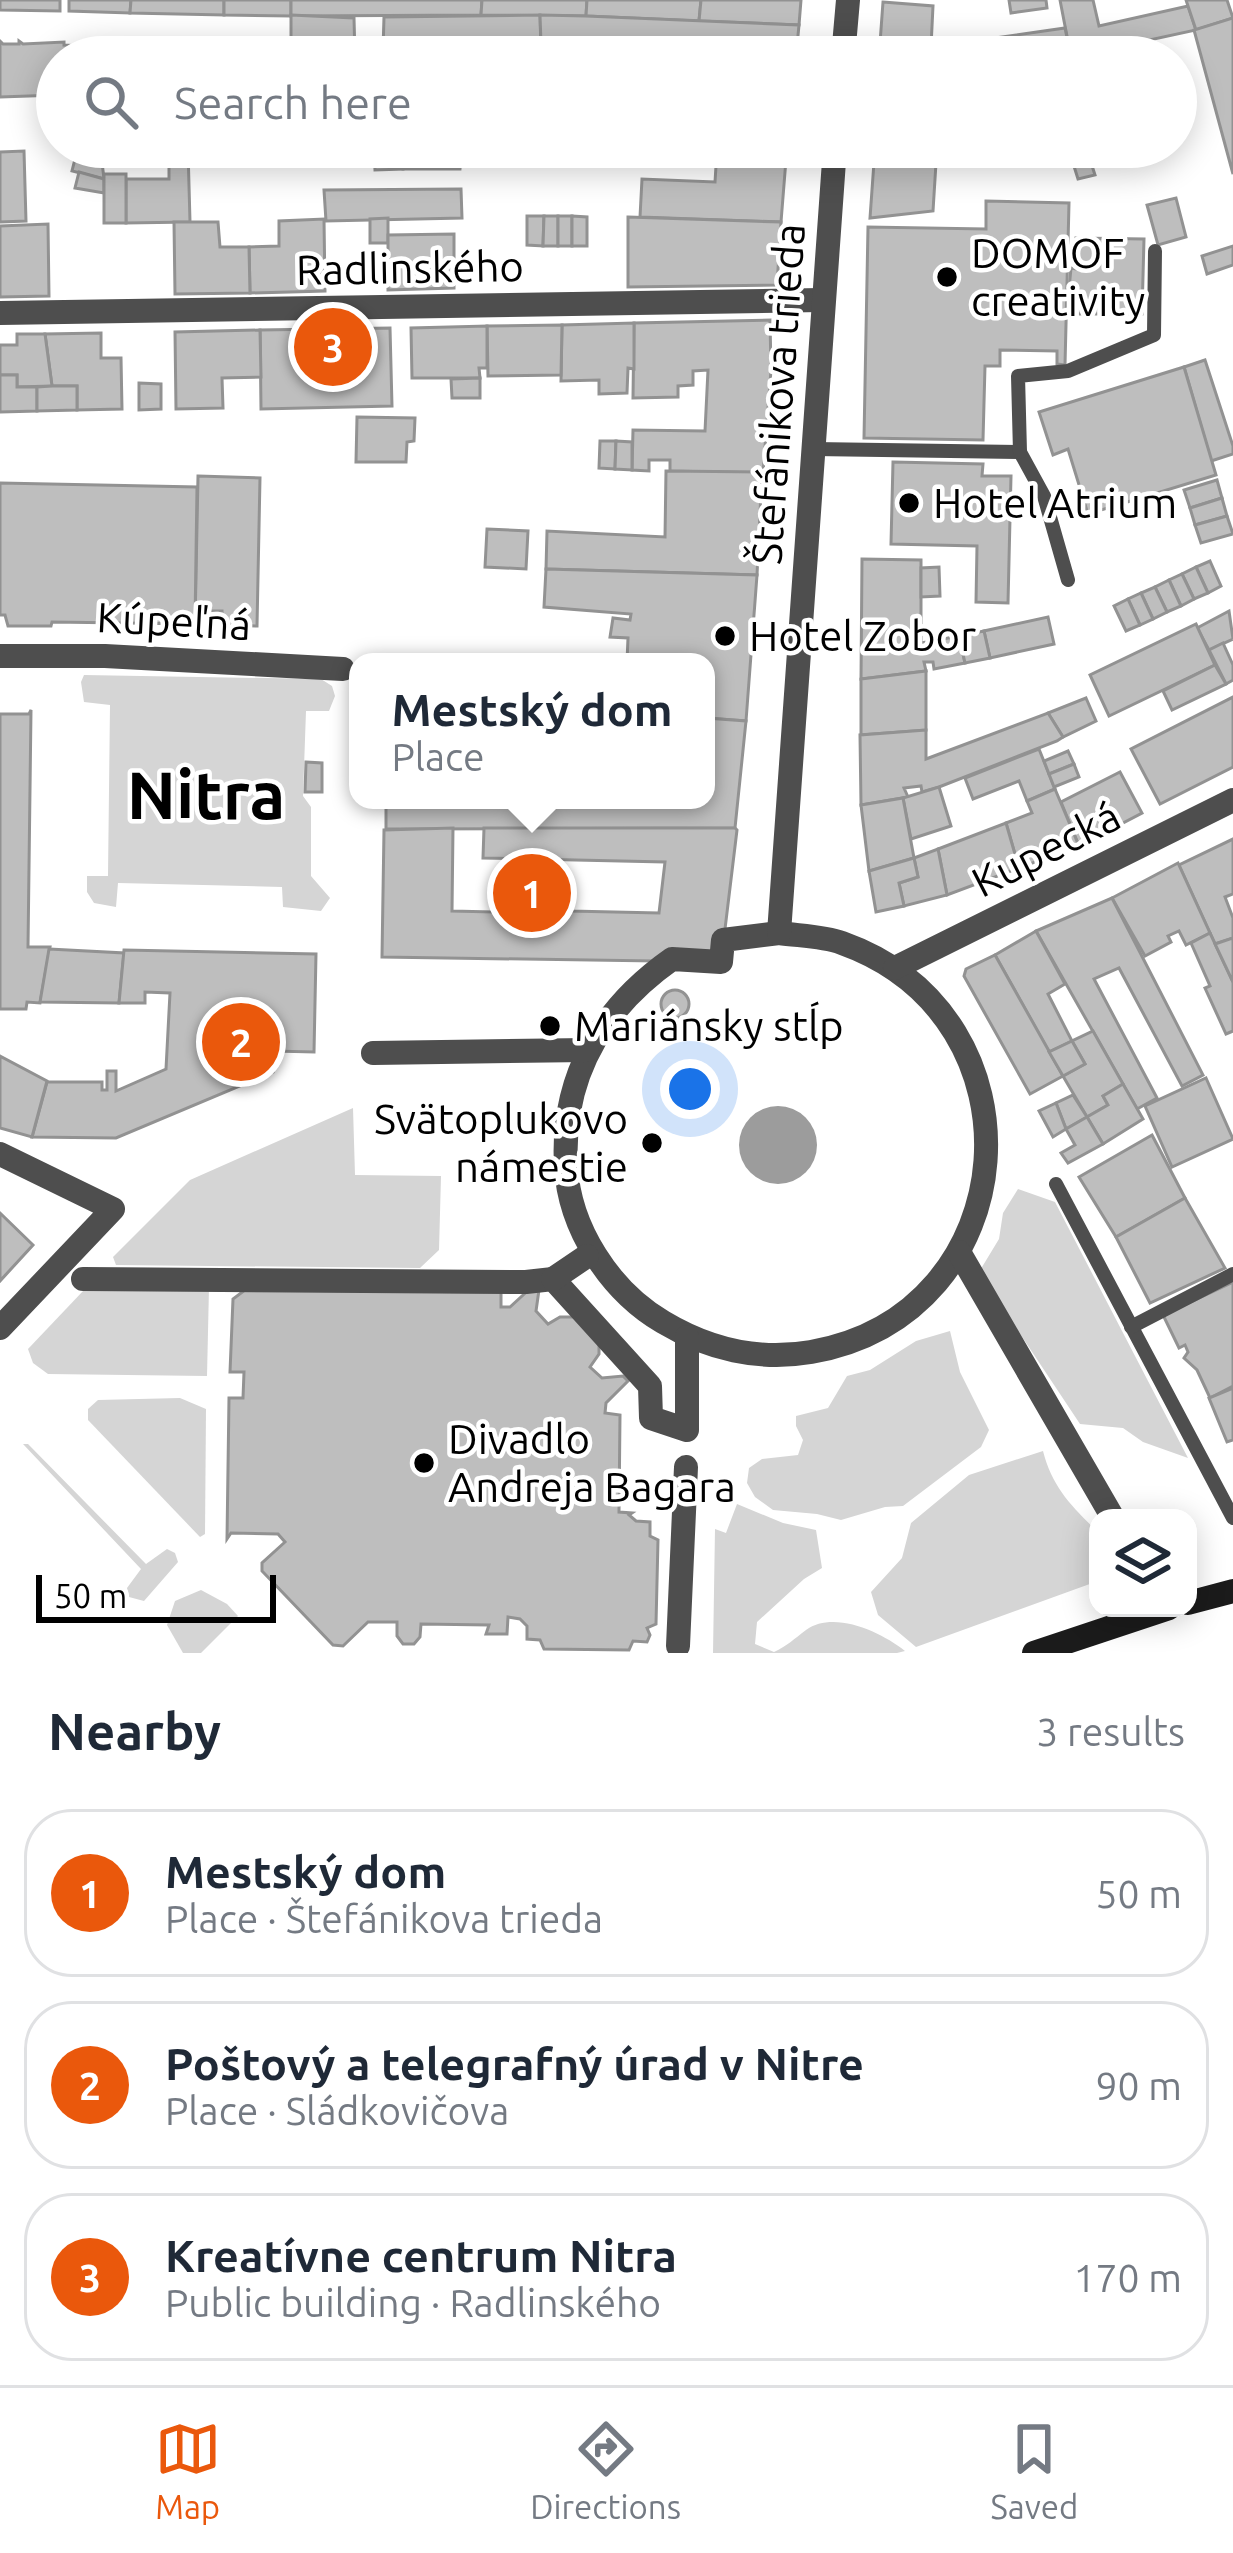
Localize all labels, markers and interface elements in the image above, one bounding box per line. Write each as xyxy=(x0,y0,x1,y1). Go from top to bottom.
search box xyxy=(36,36,1197,168)
icon: search xyxy=(78,69,144,135)
text: Search here xyxy=(174,77,412,128)
street label: Štefánikova trieda xyxy=(742,222,813,566)
place label: DOMOF creativity xyxy=(971,229,1145,324)
street label: Radlinského xyxy=(296,242,524,293)
marker: DOMOF creativity xyxy=(934,264,960,290)
pin: 3 xyxy=(294,302,372,392)
place label: Hotel Atrium xyxy=(933,479,1177,526)
marker: Hotel Atrium xyxy=(896,490,922,516)
street label: Kúpeľná xyxy=(96,593,252,648)
place label: Hotel Zobor xyxy=(749,612,976,659)
marker: Hotel Zobor xyxy=(712,623,738,649)
popup xyxy=(349,653,715,809)
text: Mestský dom xyxy=(391,684,673,735)
text: Place xyxy=(391,735,485,778)
district label: Nitra xyxy=(127,757,285,831)
street label: Kupecká xyxy=(964,791,1127,906)
pin: 1 xyxy=(493,848,571,938)
pin: 2 xyxy=(202,997,280,1087)
place label: Mariánsky stĺp xyxy=(574,1001,843,1049)
marker: Mariánsky stĺp xyxy=(537,1013,563,1039)
your location xyxy=(660,1059,720,1119)
place label: Svätoplukovo námestie xyxy=(374,1095,628,1190)
marker: Svätoplukovo námestie xyxy=(639,1130,665,1156)
place label: Divadlo Andreja Bagara xyxy=(448,1415,736,1510)
marker: Divadlo Andreja Bagara xyxy=(411,1450,437,1476)
map controls xyxy=(1089,1509,1197,1617)
button: layers xyxy=(1089,1509,1197,1617)
scale bar xyxy=(36,1569,276,1622)
text: 50 m xyxy=(54,1577,127,1614)
text: Nearby xyxy=(48,1702,221,1760)
text: 3 results xyxy=(1036,1710,1185,1753)
text: Mestský dom xyxy=(165,1846,446,1897)
text: 1 xyxy=(79,1872,101,1915)
text: 50 m xyxy=(1095,1872,1182,1915)
text: Place · Štefánikova trieda xyxy=(165,1897,603,1940)
text: Poštový a telegrafný úrad v Nitre xyxy=(165,2038,864,2089)
text: 2 xyxy=(79,2064,101,2107)
text: 90 m xyxy=(1095,2064,1182,2107)
text: Place · Sládkovičova xyxy=(165,2089,509,2132)
text: Kreatívne centrum Nitra xyxy=(165,2230,677,2281)
text: 3 xyxy=(79,2256,101,2299)
text: 170 m xyxy=(1073,2256,1182,2299)
text: Public building · Radlinského xyxy=(165,2281,661,2324)
tab: Map xyxy=(155,2416,221,2525)
tab: Directions xyxy=(530,2416,681,2525)
tab: Saved xyxy=(990,2416,1078,2525)

